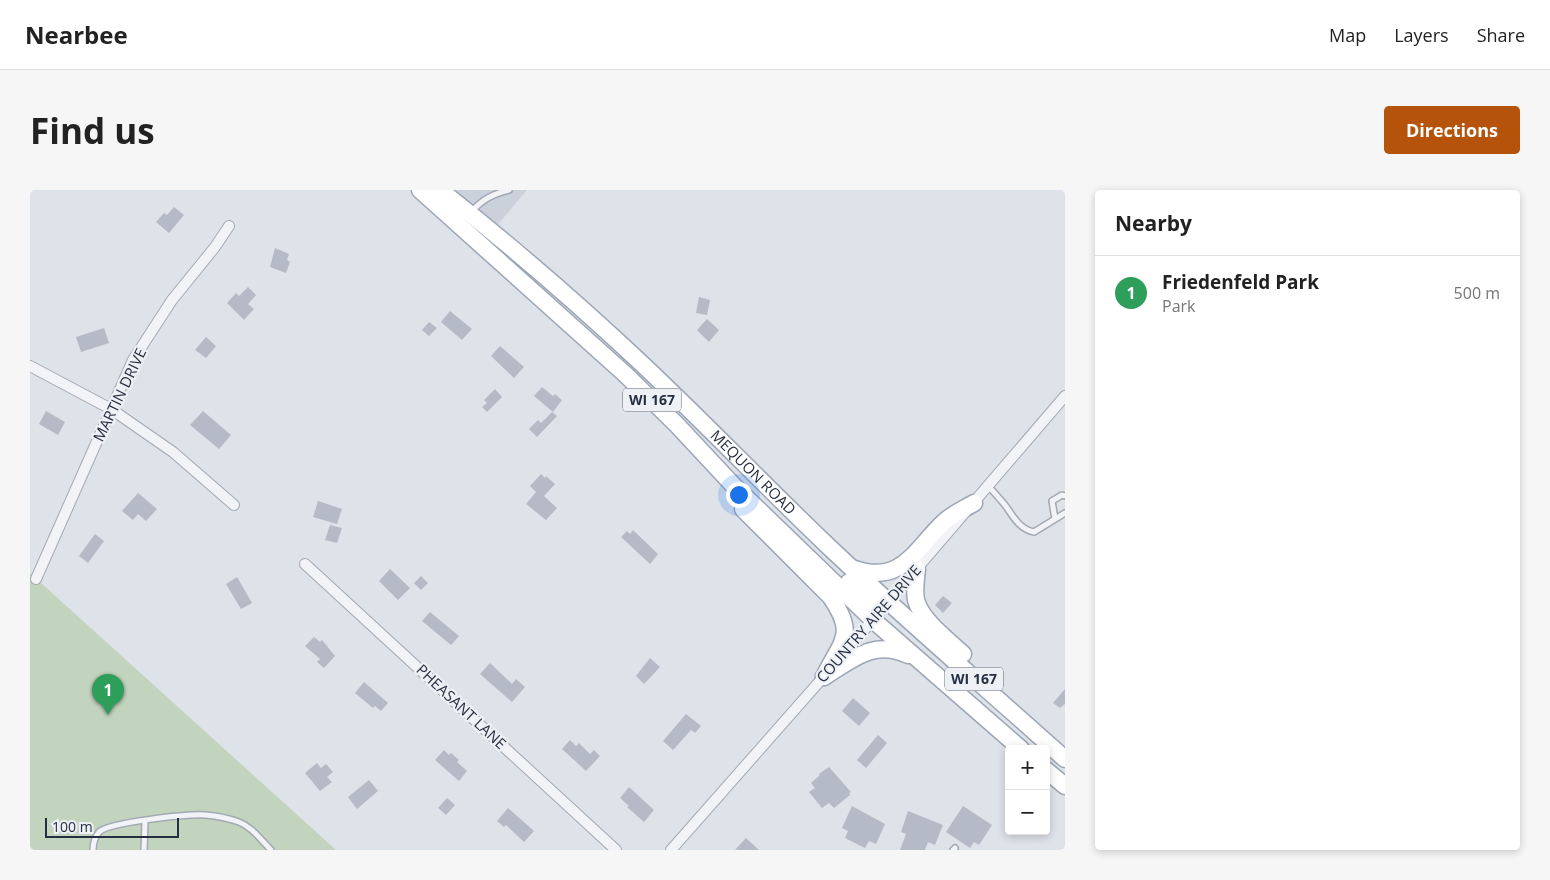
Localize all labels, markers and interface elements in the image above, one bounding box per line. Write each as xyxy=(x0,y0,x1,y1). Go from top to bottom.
text: Nearbee xyxy=(25,18,128,51)
text: Map xyxy=(1329,23,1366,47)
text: Layers xyxy=(1394,23,1449,47)
text: Share xyxy=(1477,23,1525,47)
button: Directions xyxy=(1384,106,1520,154)
text: Find us xyxy=(30,107,155,154)
text: Nearby xyxy=(1115,209,1192,237)
text: Friedenfeld Park xyxy=(1162,269,1319,295)
text: 1 xyxy=(1126,282,1136,304)
text: 500 m xyxy=(1454,282,1500,304)
text: Park xyxy=(1162,295,1195,317)
street label: MARTIN DRIVE xyxy=(88,345,150,445)
road number: WI 167 xyxy=(623,388,681,412)
street label: MEQUON ROAD xyxy=(707,425,801,519)
your location xyxy=(726,482,752,508)
street label: COUNTRY AIRE DRIVE xyxy=(812,560,925,686)
street label: PHEASANT LANE xyxy=(412,659,511,753)
road number: WI 167 xyxy=(945,668,1003,690)
pin: 1 xyxy=(92,674,124,715)
map controls xyxy=(1005,745,1050,835)
button: + xyxy=(1005,745,1050,790)
button: − xyxy=(1005,790,1050,835)
scale bar xyxy=(45,815,179,838)
text: 100 m xyxy=(52,817,93,836)

